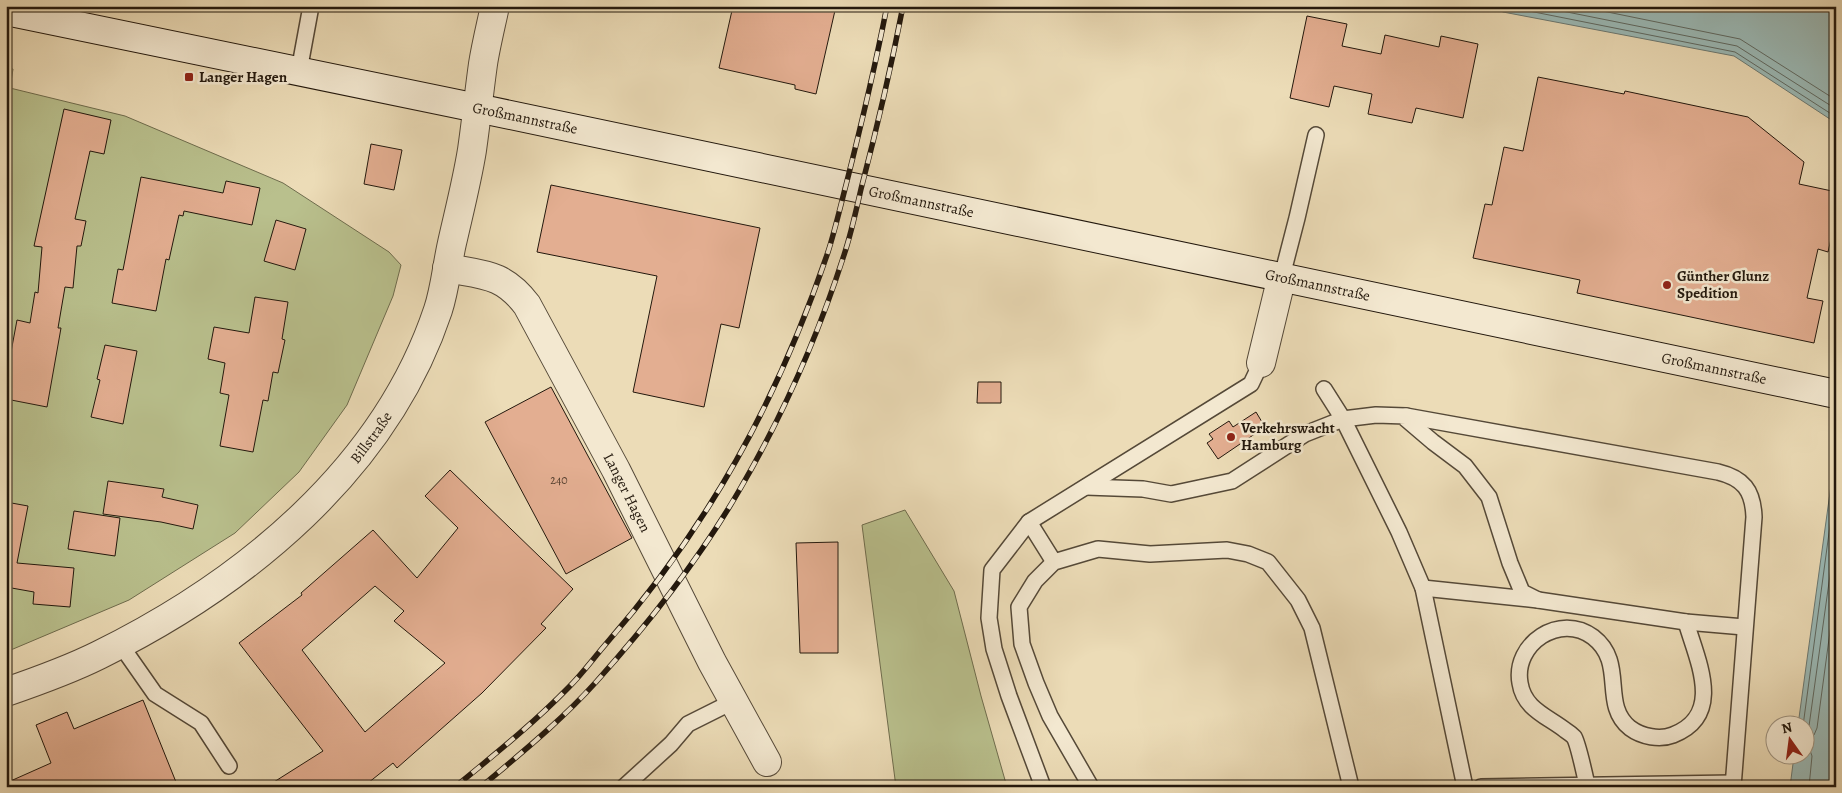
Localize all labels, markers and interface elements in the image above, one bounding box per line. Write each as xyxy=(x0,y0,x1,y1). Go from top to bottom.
place label: Langer Hagen xyxy=(199,67,288,87)
marker: Langer Hagen xyxy=(183,71,195,83)
street label: Großmannstraße xyxy=(471,97,580,139)
street label: Großmannstraße xyxy=(867,181,976,222)
street label: Großmannstraße xyxy=(1263,264,1372,306)
place label: Günther Glunz Spedition xyxy=(1677,266,1769,303)
marker: Günther Glunz Spedition xyxy=(1661,279,1673,291)
street label: Großmannstraße xyxy=(1660,348,1769,389)
street label: Billstraße xyxy=(345,407,397,468)
place label: Verkehrswacht Hamburg xyxy=(1240,418,1335,455)
marker: Verkehrswacht Hamburg xyxy=(1225,431,1237,443)
street label: Langer Hagen xyxy=(599,449,656,536)
house number: 240 xyxy=(550,472,568,488)
north arrow xyxy=(1764,716,1814,766)
text: N xyxy=(1780,717,1794,738)

